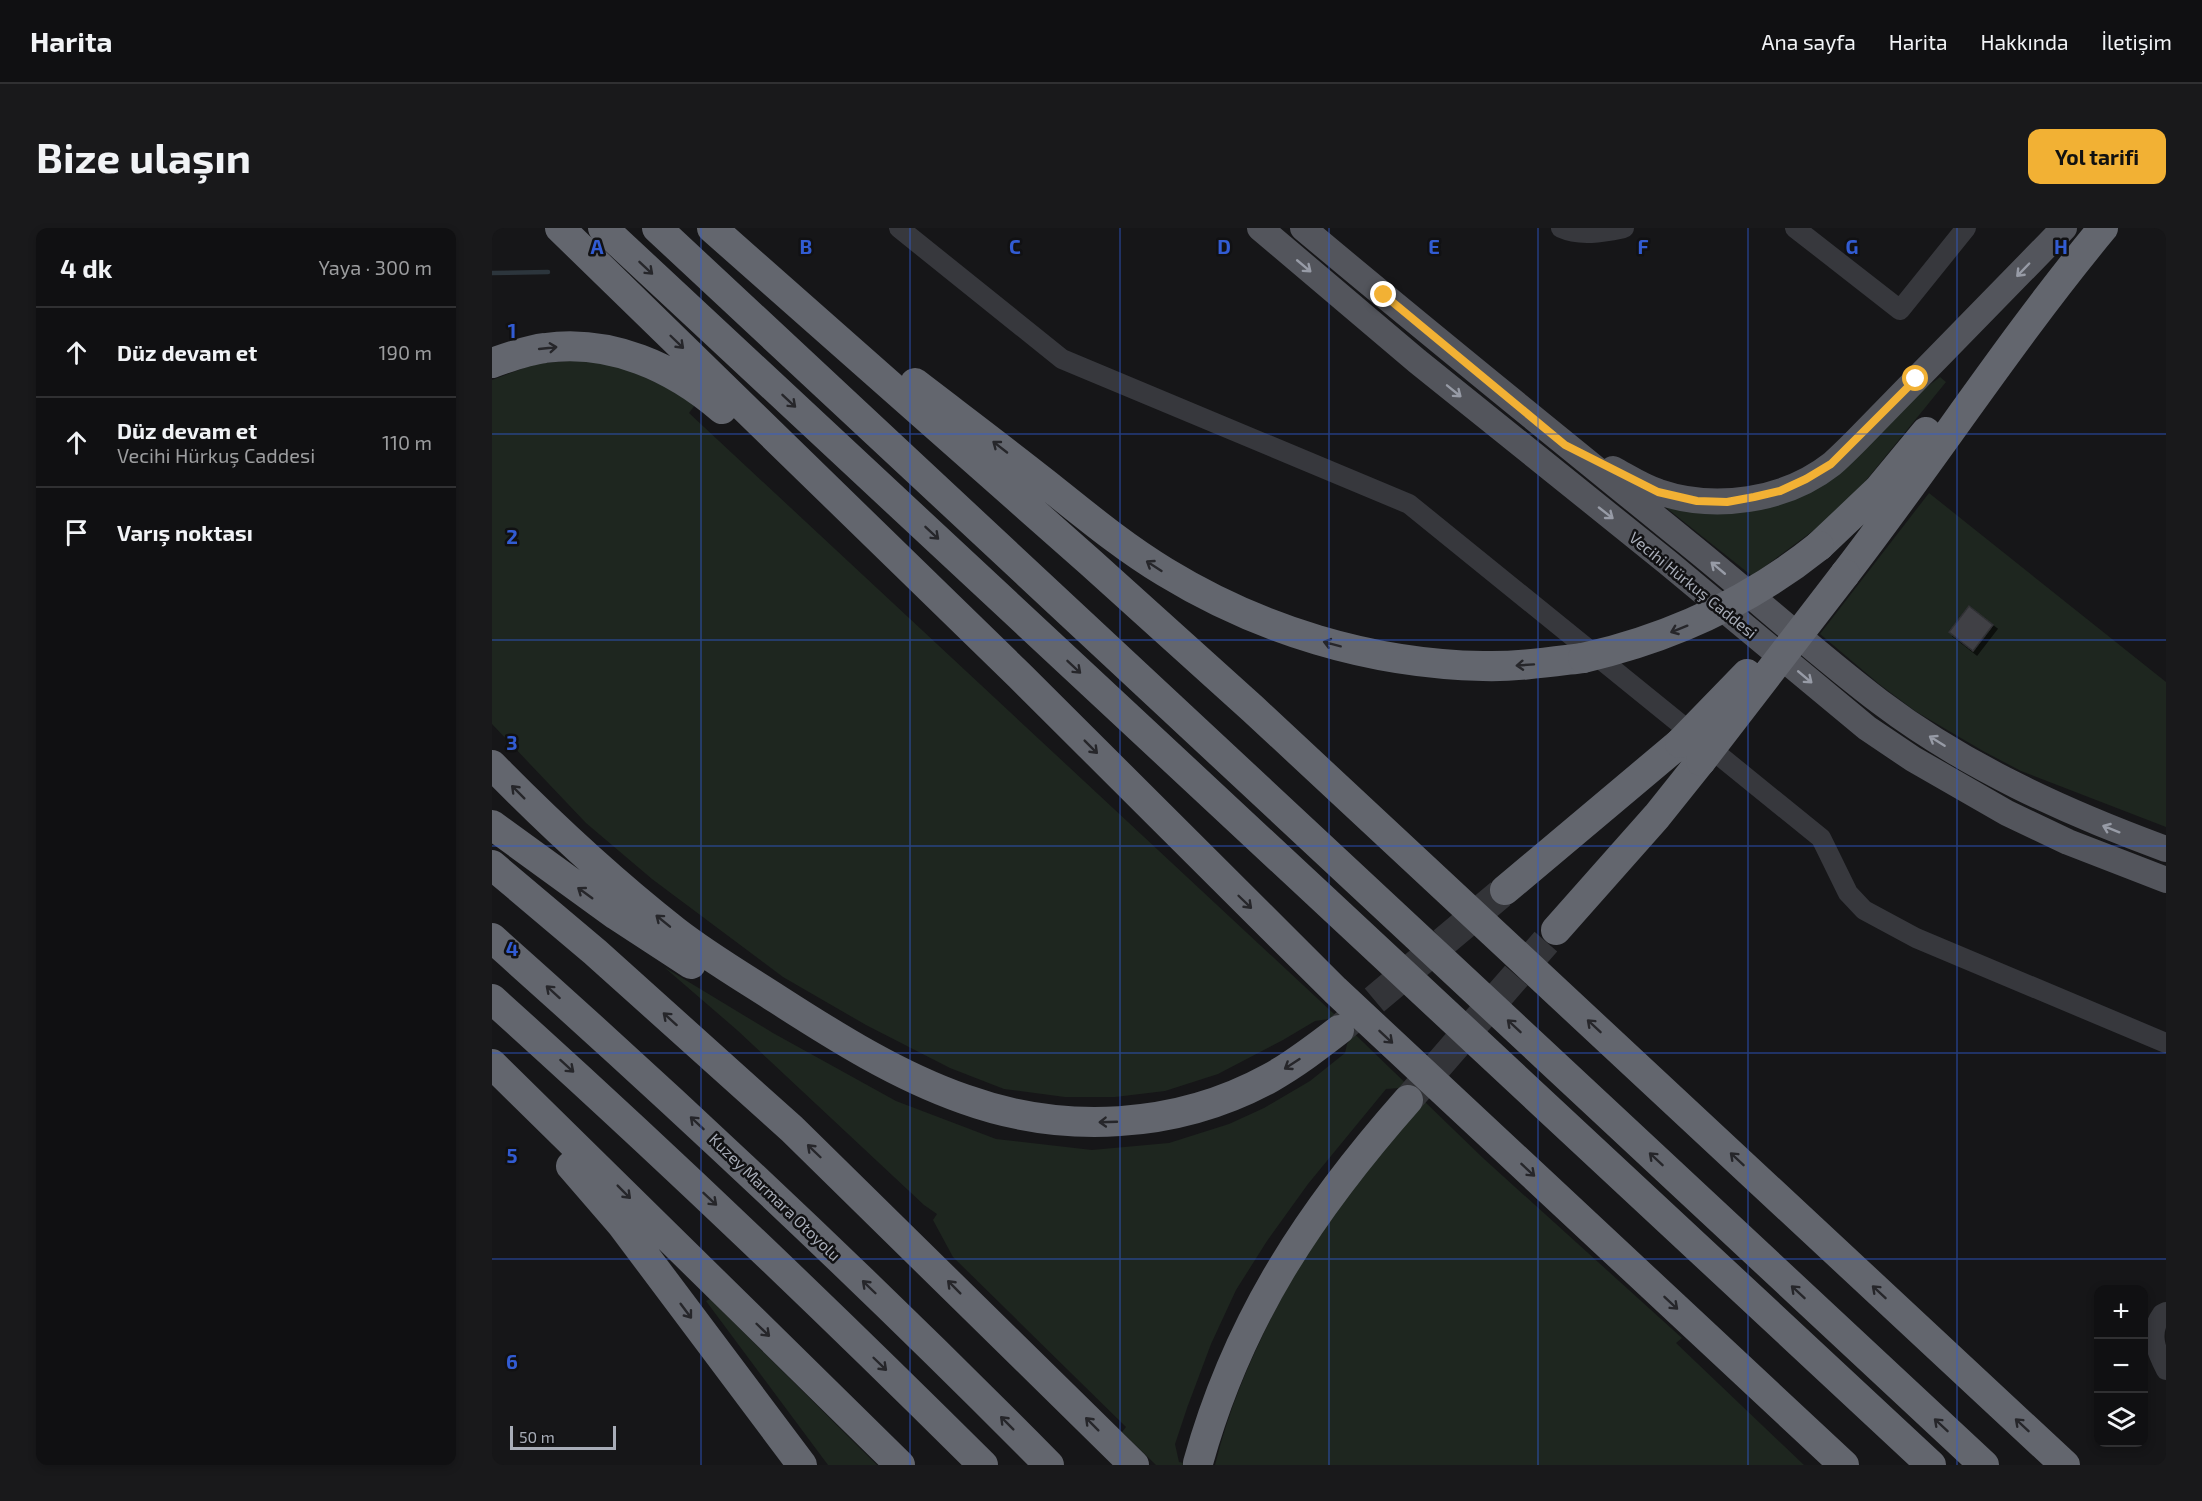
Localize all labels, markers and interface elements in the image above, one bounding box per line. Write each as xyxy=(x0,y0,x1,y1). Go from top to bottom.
text: Harita xyxy=(30,24,112,58)
text: Ana sayfa xyxy=(1761,29,1856,54)
text: Harita xyxy=(1889,29,1948,54)
text: Hakkında xyxy=(1981,29,2068,54)
text: İletişim xyxy=(2101,29,2172,54)
button: Yol tarifi xyxy=(2028,129,2166,184)
text: Bize ulaşın xyxy=(36,131,251,181)
text: A xyxy=(590,234,604,258)
text: B xyxy=(800,234,812,258)
text: C xyxy=(1009,234,1021,258)
text: D xyxy=(1217,234,1231,258)
text: E xyxy=(1428,234,1440,258)
text: F xyxy=(1637,234,1649,258)
text: G xyxy=(1846,234,1858,258)
text: H xyxy=(2054,234,2068,258)
text: 4 dk xyxy=(60,252,112,283)
text: Yaya · 300 m xyxy=(318,255,432,279)
one-way arrow xyxy=(1296,259,1312,272)
one-way arrow xyxy=(638,261,653,275)
one-way arrow xyxy=(2016,262,2030,277)
route end xyxy=(1370,281,1396,307)
text: 1 xyxy=(508,318,516,342)
one-way arrow xyxy=(669,335,684,350)
icon: ahead xyxy=(60,336,93,369)
text: Düz devam et xyxy=(117,339,257,365)
text: 190 m xyxy=(379,340,432,364)
one-way arrow xyxy=(538,342,558,353)
route start xyxy=(1902,365,1928,391)
one-way arrow xyxy=(1446,384,1462,397)
one-way arrow xyxy=(781,393,796,408)
text: Düz devam et xyxy=(117,417,257,443)
icon: ahead xyxy=(60,426,93,459)
text: 110 m xyxy=(382,430,432,454)
one-way arrow xyxy=(992,441,1008,454)
text: Vecihi Hürkuş Caddesi xyxy=(117,443,315,467)
one-way arrow xyxy=(1597,507,1613,520)
icon: arrive xyxy=(60,516,93,549)
text: Varış noktası xyxy=(117,519,253,545)
text: 2 xyxy=(506,524,518,548)
one-way arrow xyxy=(924,526,939,541)
street label: Vecihi Hürkuş Caddesi xyxy=(1625,527,1761,643)
one-way arrow xyxy=(1146,559,1163,572)
one-way arrow xyxy=(1710,562,1726,575)
one-way arrow xyxy=(1670,624,1689,635)
one-way arrow xyxy=(1323,638,1342,649)
one-way arrow xyxy=(1066,659,1081,673)
one-way arrow xyxy=(1515,659,1535,670)
one-way arrow xyxy=(1797,670,1812,684)
text: 3 xyxy=(506,730,518,754)
one-way arrow xyxy=(1929,734,1946,746)
one-way arrow xyxy=(1083,740,1098,755)
one-way arrow xyxy=(511,784,526,799)
one-way arrow xyxy=(2102,822,2121,833)
one-way arrow xyxy=(578,886,594,899)
one-way arrow xyxy=(1237,895,1252,909)
one-way arrow xyxy=(656,915,672,928)
text: 4 xyxy=(506,936,519,960)
one-way arrow xyxy=(545,985,560,999)
one-way arrow xyxy=(663,1012,678,1026)
one-way arrow xyxy=(1506,1018,1521,1033)
one-way arrow xyxy=(1587,1020,1602,1034)
one-way arrow xyxy=(1378,1030,1393,1044)
one-way arrow xyxy=(1284,1058,1301,1070)
one-way arrow xyxy=(559,1059,574,1073)
one-way arrow xyxy=(689,1116,704,1131)
one-way arrow xyxy=(1099,1116,1119,1128)
street label: Kuzey Marmara Otoyolu xyxy=(706,1129,845,1264)
text: 5 xyxy=(506,1143,518,1167)
one-way arrow xyxy=(806,1143,821,1158)
one-way arrow xyxy=(1649,1152,1664,1166)
one-way arrow xyxy=(1729,1152,1744,1167)
one-way arrow xyxy=(1521,1163,1536,1177)
one-way arrow xyxy=(617,1185,632,1200)
one-way arrow xyxy=(702,1192,717,1206)
one-way arrow xyxy=(861,1279,876,1294)
one-way arrow xyxy=(946,1279,961,1294)
one-way arrow xyxy=(1791,1285,1806,1299)
one-way arrow xyxy=(1872,1285,1887,1299)
map controls xyxy=(2094,1285,2148,1447)
button: + xyxy=(2094,1285,2148,1339)
one-way arrow xyxy=(1663,1296,1678,1310)
one-way arrow xyxy=(680,1303,693,1319)
one-way arrow xyxy=(755,1322,770,1337)
button: − xyxy=(2094,1339,2148,1393)
text: 6 xyxy=(506,1349,518,1373)
one-way arrow xyxy=(873,1356,888,1371)
button: layers xyxy=(2094,1393,2148,1447)
one-way arrow xyxy=(1000,1416,1015,1431)
one-way arrow xyxy=(1085,1416,1100,1431)
one-way arrow xyxy=(1934,1418,1949,1432)
one-way arrow xyxy=(2015,1418,2030,1432)
scale bar xyxy=(510,1423,616,1450)
text: 50 m xyxy=(519,1427,555,1446)

